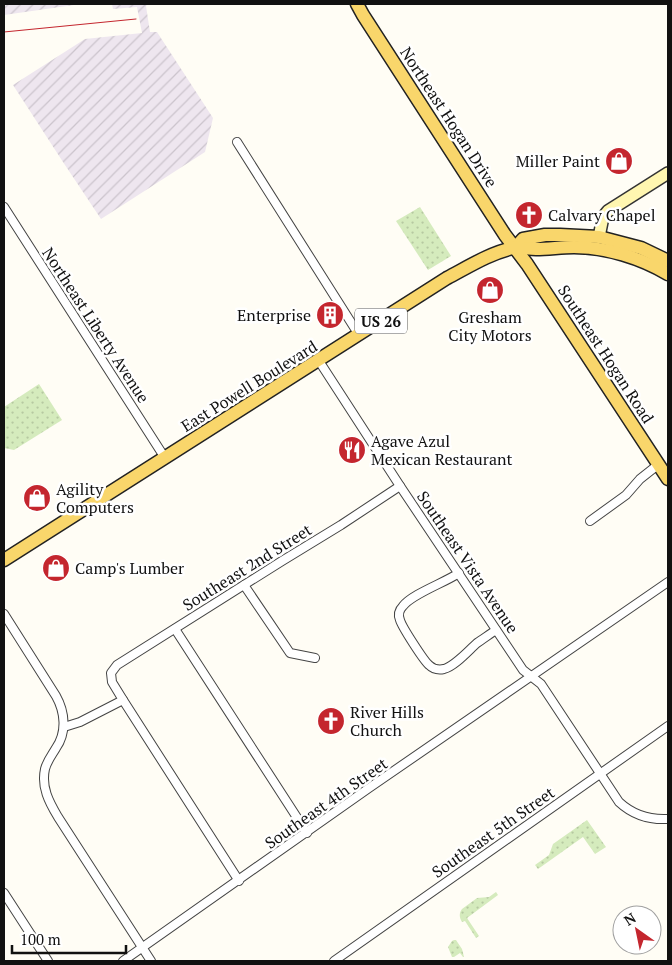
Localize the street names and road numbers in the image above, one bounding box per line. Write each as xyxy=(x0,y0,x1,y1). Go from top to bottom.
street label: Northeast Hogan Drive xyxy=(395,42,503,192)
street label: Northeast Liberty Avenue xyxy=(37,243,155,407)
street label: Southeast Hogan Road xyxy=(553,281,659,428)
road number: US 26 xyxy=(355,308,407,334)
street label: East Powell Boulevard xyxy=(177,335,321,437)
street label: Southeast Vista Avenue xyxy=(412,487,524,637)
street label: Southeast 2nd Street xyxy=(178,518,316,616)
street label: Southeast 4th Street xyxy=(260,752,392,854)
street label: Southeast 5th Street xyxy=(427,781,559,883)

